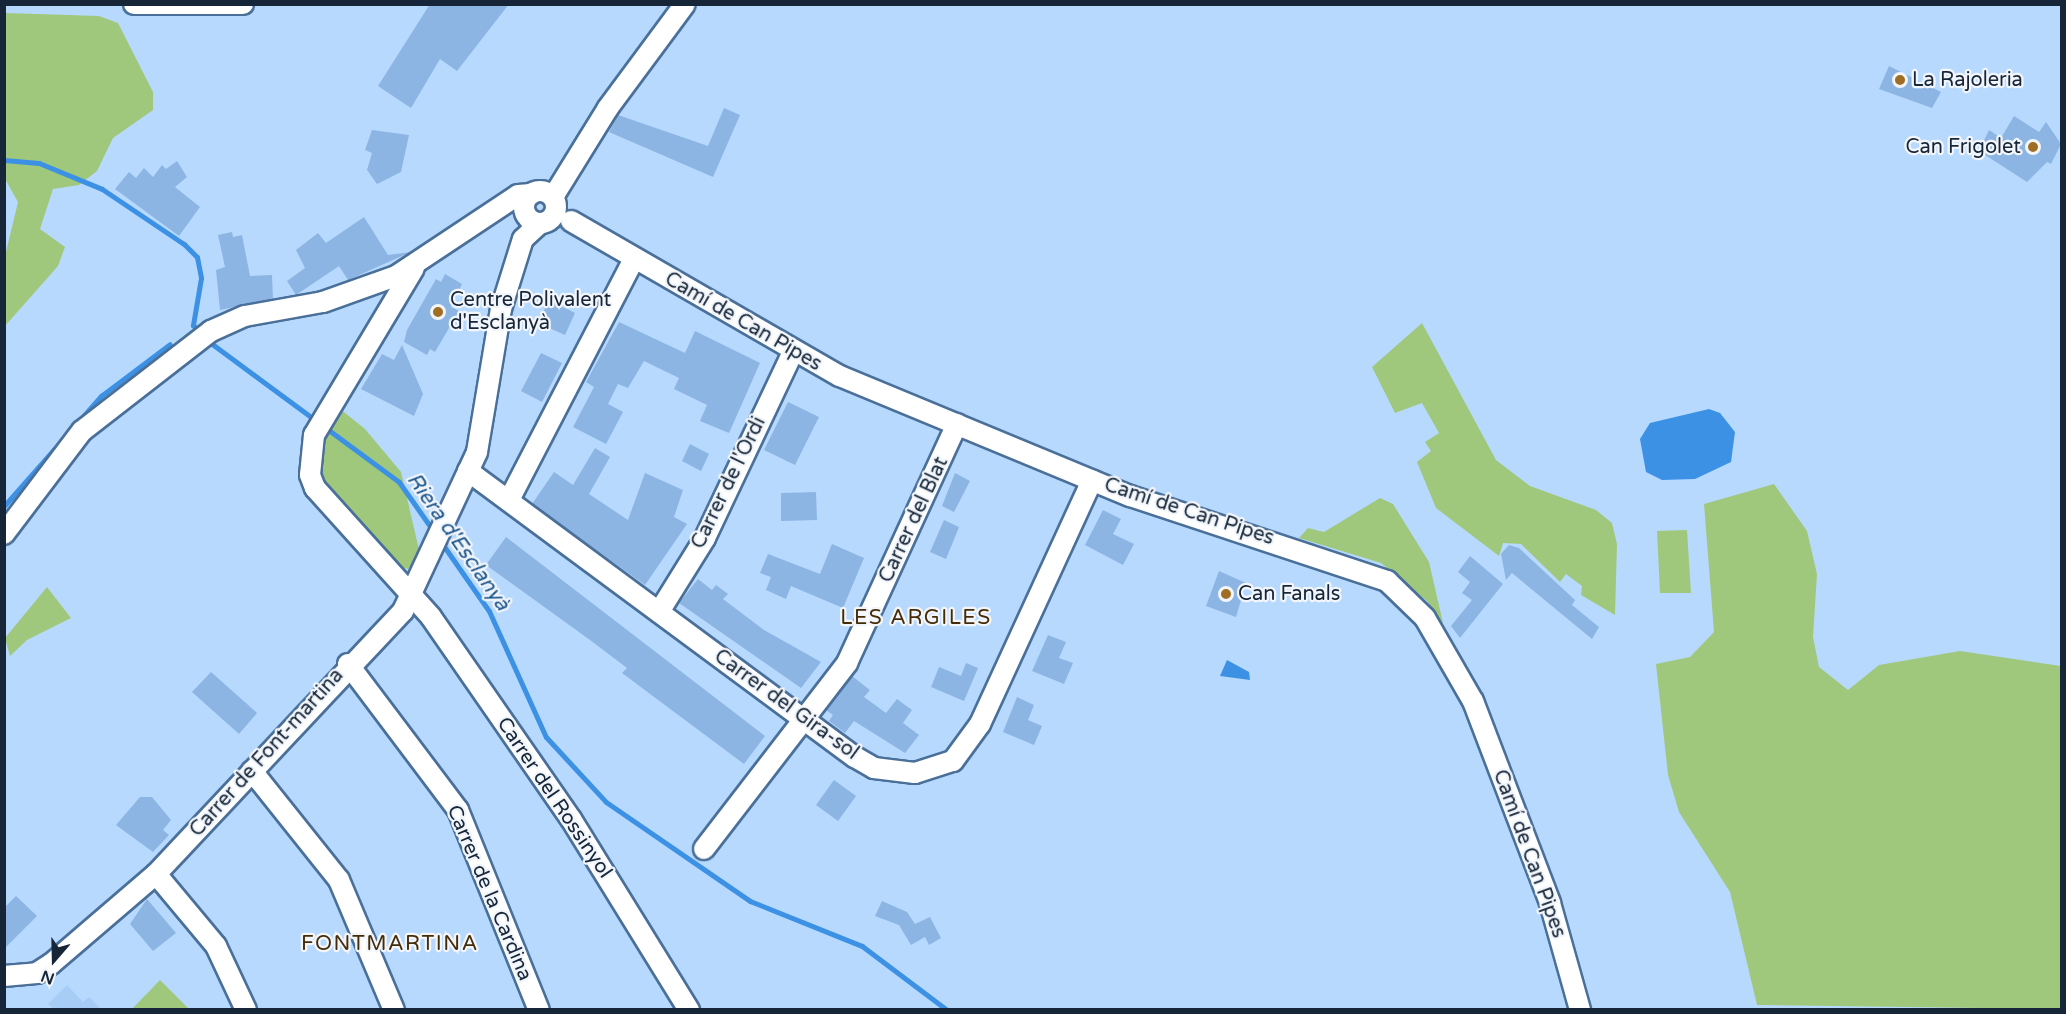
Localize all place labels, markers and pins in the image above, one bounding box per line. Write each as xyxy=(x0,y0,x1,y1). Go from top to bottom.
place label: La Rajoleria xyxy=(1912,68,2023,92)
marker: La Rajoleria xyxy=(1893,73,1907,87)
place label: Can Frigolet xyxy=(1906,135,2021,159)
marker: Can Frigolet xyxy=(2026,140,2040,154)
place label: Centre Polivalent d'Esclanyà xyxy=(450,288,611,335)
marker: Centre Polivalent d'Esclanyà xyxy=(431,305,445,319)
place label: Can Fanals xyxy=(1238,582,1340,606)
marker: Can Fanals xyxy=(1219,587,1233,601)

